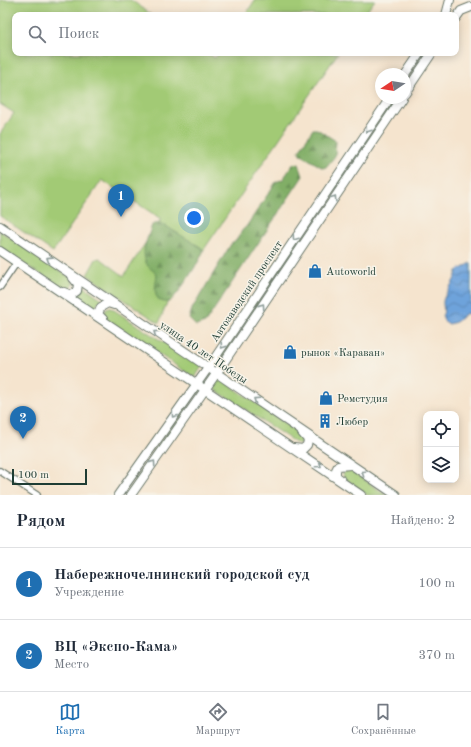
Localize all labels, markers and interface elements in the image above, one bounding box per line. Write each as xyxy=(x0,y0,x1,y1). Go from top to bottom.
search box xyxy=(12,12,459,56)
icon: search xyxy=(26,23,48,45)
text: Поиск xyxy=(58,27,99,42)
north arrow xyxy=(375,68,411,104)
one-way arrow xyxy=(366,126,373,133)
pin: 1 xyxy=(108,184,134,217)
one-way arrow xyxy=(329,195,337,202)
your location xyxy=(184,208,204,228)
one-way arrow xyxy=(292,234,300,241)
street label: Автозаводский проспект xyxy=(209,239,285,344)
one-way arrow xyxy=(46,257,53,264)
shop icon: Autoworld xyxy=(307,263,323,279)
place label: Autoworld xyxy=(326,267,376,278)
one-way arrow xyxy=(257,304,264,311)
street label: улица 40 лет Победы xyxy=(157,320,249,387)
one-way arrow xyxy=(154,331,161,338)
one-way arrow xyxy=(220,342,228,349)
shop icon: рынок «Караван» xyxy=(282,344,298,360)
place label: рынок «Караван» xyxy=(301,348,385,359)
shop icon: Ремстудия xyxy=(318,390,334,406)
place label: Ремстудия xyxy=(337,394,388,405)
one-way arrow xyxy=(253,397,260,405)
pin: 2 xyxy=(10,406,36,439)
one-way arrow xyxy=(171,410,178,417)
map controls xyxy=(423,411,459,483)
button: locate xyxy=(423,411,459,447)
building icon: Любер xyxy=(317,413,333,429)
place label: Любер xyxy=(336,417,368,428)
button: layers xyxy=(423,447,459,483)
one-way arrow xyxy=(148,460,156,467)
one-way arrow xyxy=(314,460,321,467)
scale bar xyxy=(12,467,87,486)
text: 100 m xyxy=(18,470,49,481)
one-way arrow xyxy=(361,471,368,478)
text: Рядом xyxy=(16,513,65,530)
text: Найдено: 2 xyxy=(391,514,455,527)
text: Набережночелнинский городской суд xyxy=(54,568,309,583)
text: 1 xyxy=(25,577,33,590)
text: 100 m xyxy=(418,577,455,590)
text: Учреждение xyxy=(54,586,124,599)
text: ВЦ «Экспо-Кама» xyxy=(54,640,178,655)
text: 2 xyxy=(25,649,33,662)
text: 370 m xyxy=(418,649,455,662)
text: Место xyxy=(54,658,89,671)
tab: Карта xyxy=(55,701,85,739)
tab: Маршрут xyxy=(195,701,241,739)
tab: Сохранённые xyxy=(351,701,416,739)

